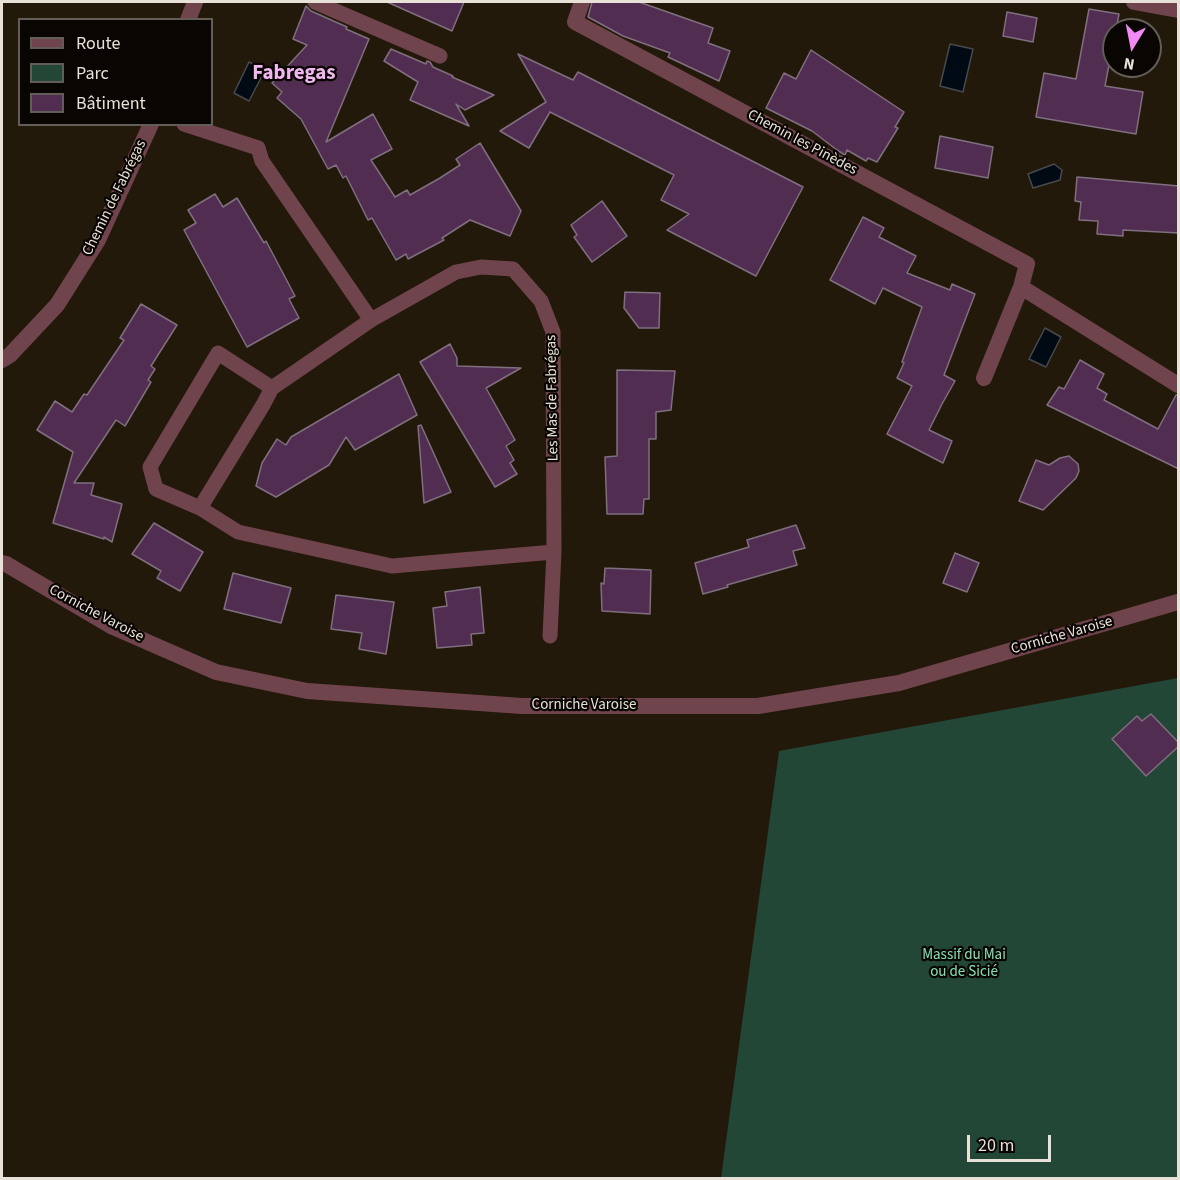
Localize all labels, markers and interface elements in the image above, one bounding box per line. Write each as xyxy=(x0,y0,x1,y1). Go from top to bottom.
legend xyxy=(18,18,213,126)
north arrow xyxy=(1102,18,1162,78)
text: Route xyxy=(76,31,120,56)
text: N xyxy=(1122,52,1136,76)
text: Parc xyxy=(76,61,109,86)
district label: Fabregas xyxy=(252,61,336,87)
text: Bâtiment xyxy=(76,91,146,116)
street label: Chemin les Pinèdes xyxy=(744,106,860,180)
street label: Chemin de Fabrégas xyxy=(79,137,151,259)
street label: Les Mas de Fabrégas xyxy=(543,335,563,461)
street label: Corniche Varoise xyxy=(46,581,146,647)
street label: Corniche Varoise xyxy=(1009,613,1115,659)
street label: Corniche Varoise xyxy=(532,697,636,715)
park label: Massif du Mai ou de Sicié xyxy=(922,947,1006,982)
scale bar xyxy=(970,1123,1054,1161)
text: 20 m xyxy=(978,1133,1014,1158)

